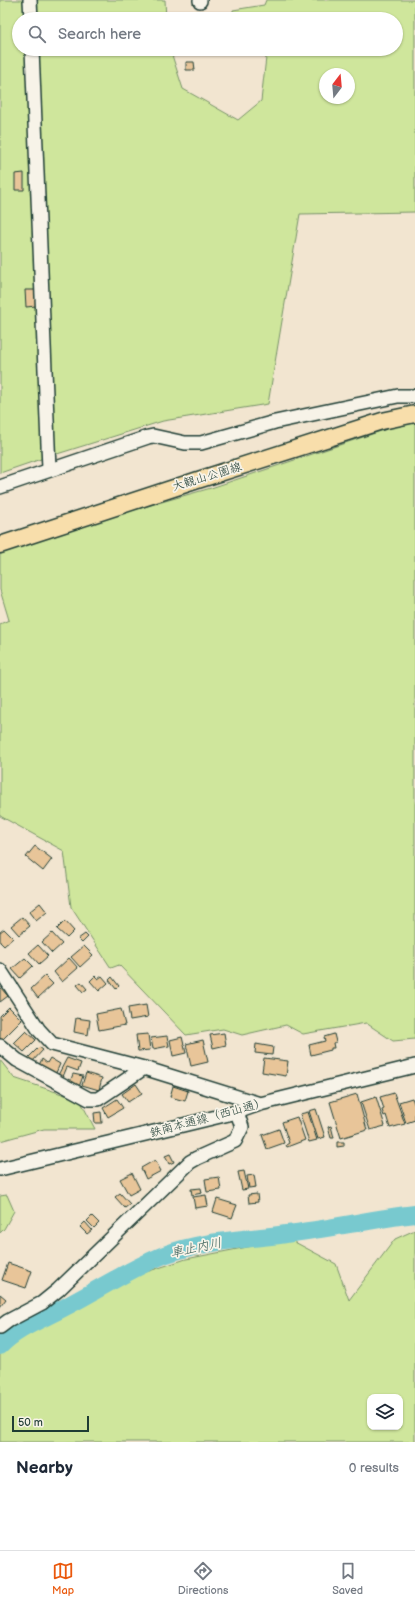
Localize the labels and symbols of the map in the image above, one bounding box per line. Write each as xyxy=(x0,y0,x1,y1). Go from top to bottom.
north arrow xyxy=(319,68,355,104)
street label: 大観山公園線 xyxy=(170,459,244,495)
street label: 鉄南本通線（西山通） xyxy=(148,1095,268,1141)
water label: 車止内川 xyxy=(169,1235,223,1261)
scale bar xyxy=(12,1414,89,1433)

